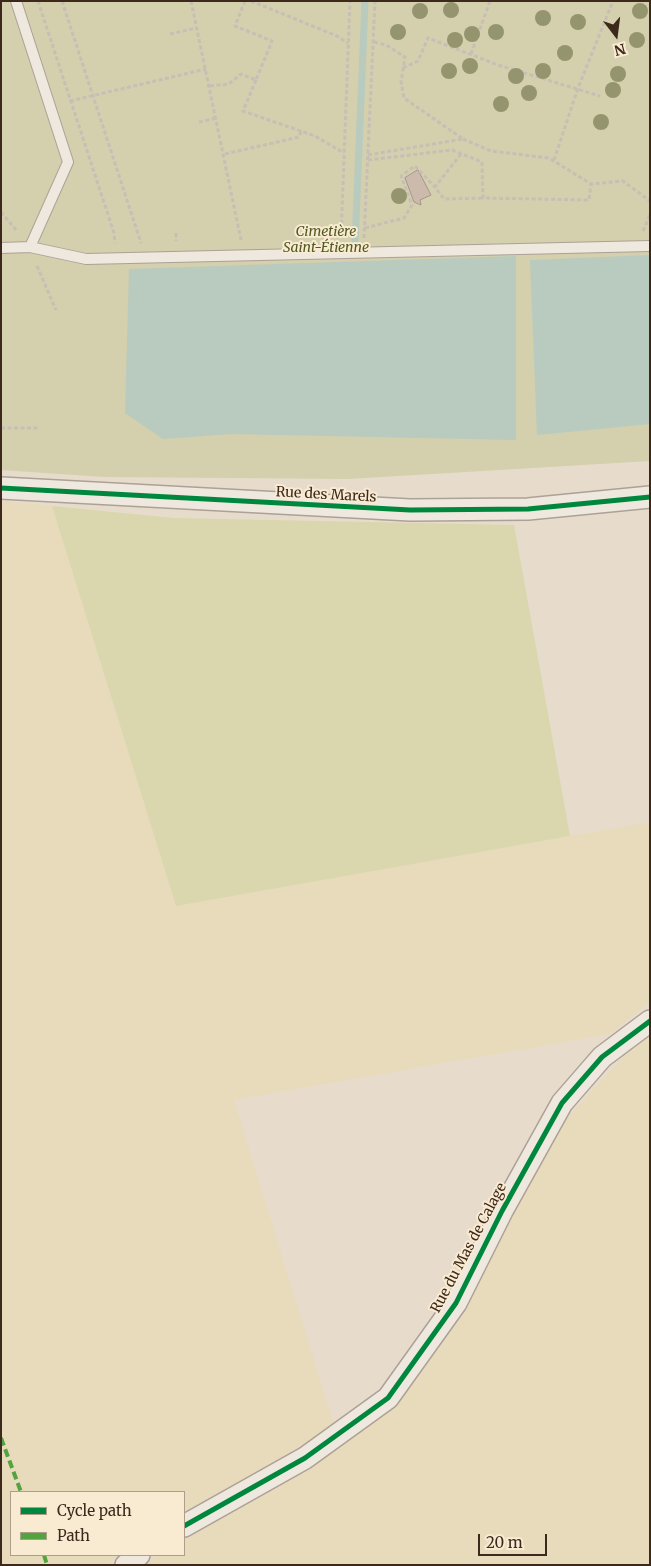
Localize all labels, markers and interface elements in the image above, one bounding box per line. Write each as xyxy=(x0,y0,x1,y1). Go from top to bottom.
north arrow xyxy=(591,10,641,60)
text: N xyxy=(612,39,628,60)
park label: Cimetière Saint-Étienne xyxy=(283,224,369,256)
street label: Rue des Marels xyxy=(275,484,377,506)
street label: Rue du Mas de Calage xyxy=(428,1180,510,1316)
legend xyxy=(10,1491,185,1556)
text: Cycle path xyxy=(57,1501,132,1520)
scale bar xyxy=(481,1524,550,1556)
text: Path xyxy=(57,1526,90,1545)
text: 20 m xyxy=(486,1533,523,1552)

